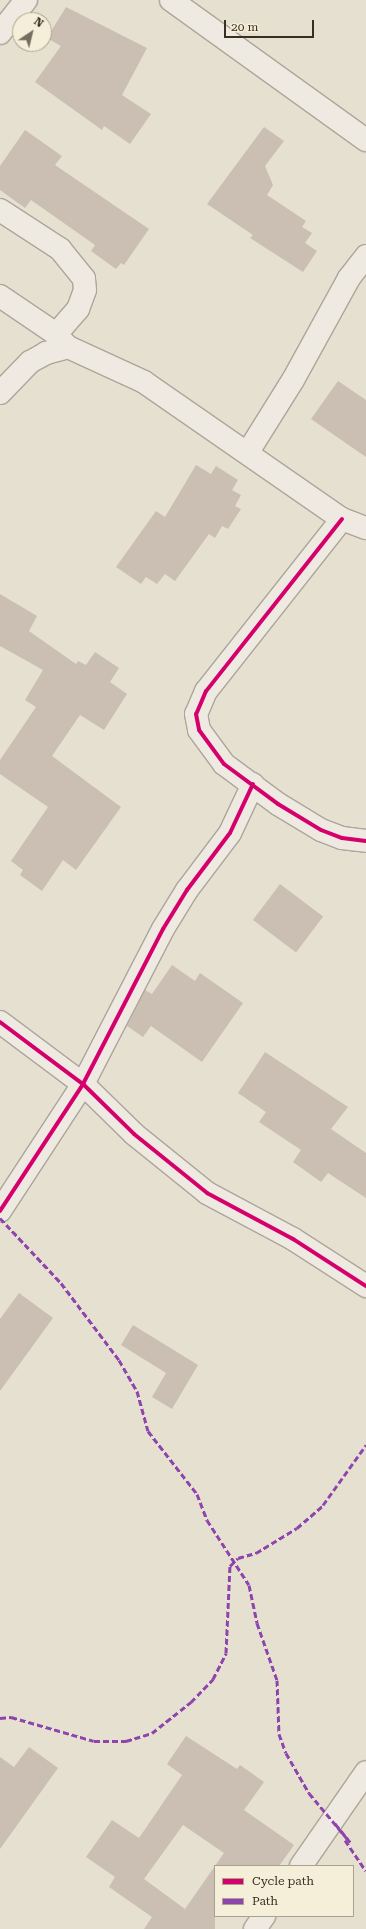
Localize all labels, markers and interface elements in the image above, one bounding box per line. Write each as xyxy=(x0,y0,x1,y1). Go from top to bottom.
north arrow xyxy=(12,12,52,52)
scale bar xyxy=(226,12,316,38)
text: N xyxy=(31,15,46,30)
text: 20 m xyxy=(231,20,258,34)
legend xyxy=(214,1865,354,1917)
text: Cycle path xyxy=(252,1874,314,1888)
text: Path xyxy=(252,1894,278,1908)

